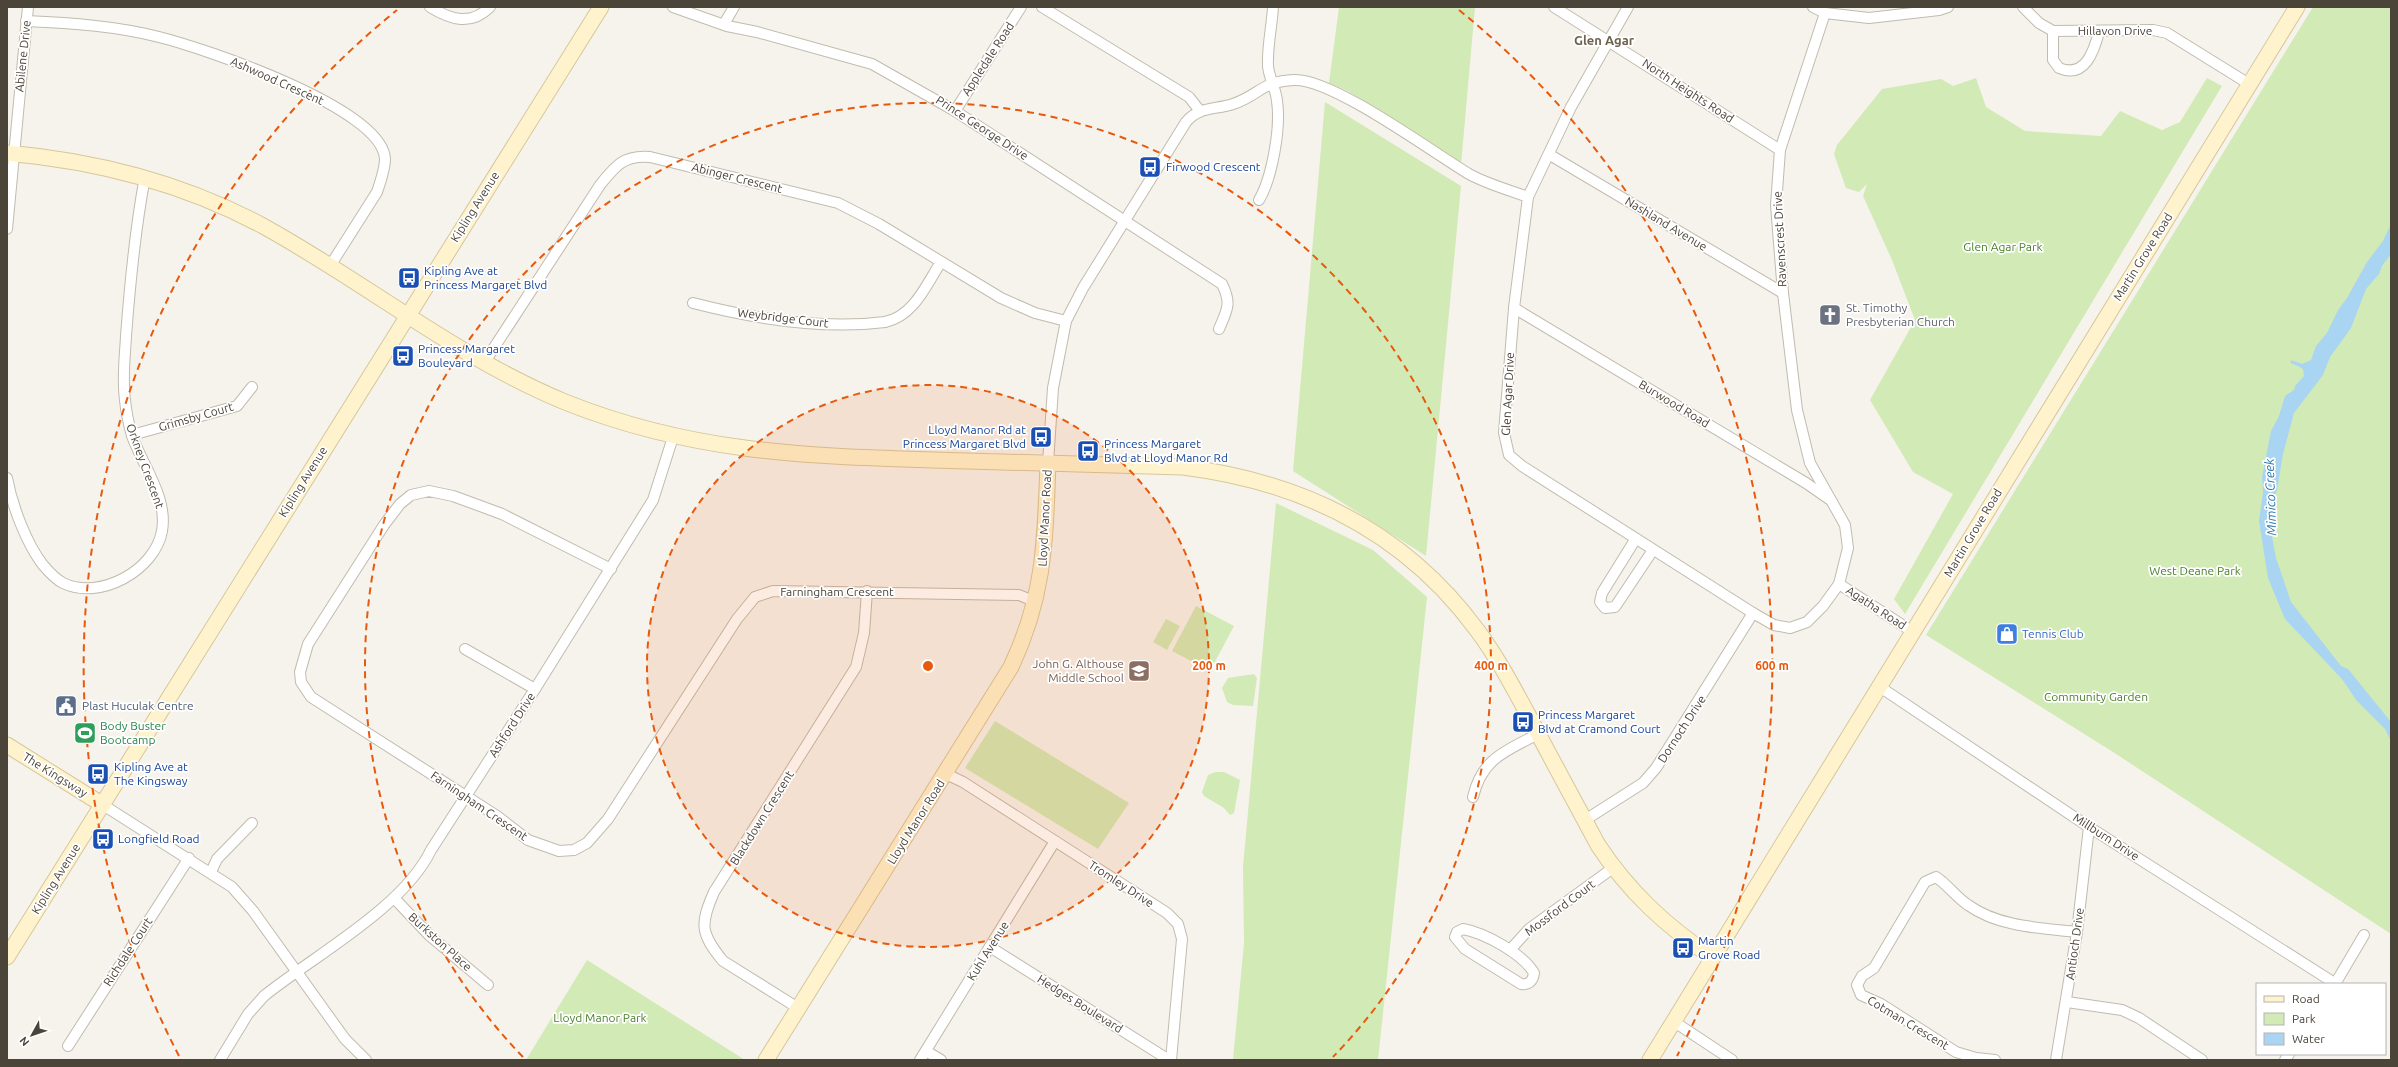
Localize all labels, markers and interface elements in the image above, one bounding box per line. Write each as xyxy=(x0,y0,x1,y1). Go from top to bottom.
street label: Abilene Drive xyxy=(12,19,33,92)
street label: Appledale Road xyxy=(959,20,1016,98)
street label: Hillavon Drive xyxy=(2078,24,2152,37)
district label: Glen Agar xyxy=(1574,33,1635,47)
street label: Ashwood Crescent xyxy=(229,54,326,107)
street label: North Heights Road xyxy=(1640,56,1736,125)
street label: Prince George Drive xyxy=(934,93,1031,162)
bus stop icon: Firwood Crescent xyxy=(1137,154,1163,180)
street label: Abinger Crescent xyxy=(690,160,784,195)
place label: Firwood Crescent xyxy=(1166,160,1261,173)
street label: Kipling Avenue xyxy=(448,169,501,244)
street label: Ravenscrest Drive xyxy=(1770,191,1789,287)
street label: Nashland Avenue xyxy=(1623,194,1710,253)
street label: Martin Grove Road xyxy=(2110,211,2175,303)
park label: Glen Agar Park xyxy=(1963,240,2043,253)
place label: Kipling Ave at Princess Margaret Blvd xyxy=(424,264,547,291)
bus stop icon: Kipling Ave at Princess Margaret Blvd xyxy=(396,265,422,291)
place label: St. Timothy Presbyterian Church xyxy=(1846,301,1955,328)
church icon: St. Timothy Presbyterian Church xyxy=(1817,302,1843,328)
street label: Weybridge Court xyxy=(737,305,830,330)
place label: Princess Margaret Boulevard xyxy=(418,342,515,369)
bus stop icon: Princess Margaret Boulevard xyxy=(390,343,416,369)
street label: Glen Agar Drive xyxy=(1499,352,1516,436)
street label: Burwood Road xyxy=(1637,377,1712,430)
street label: Grimsby Court xyxy=(157,400,235,433)
street label: Orkney Crescent xyxy=(124,422,167,510)
place label: Lloyd Manor Rd at Princess Margaret Blvd xyxy=(903,423,1026,450)
bus stop icon: Lloyd Manor Rd at Princess Margaret Blvd xyxy=(1028,424,1054,450)
place label: Princess Margaret Blvd at Lloyd Manor Rd xyxy=(1104,437,1228,464)
bus stop icon: Princess Margaret Blvd at Lloyd Manor Rd xyxy=(1075,438,1101,464)
street label: Kipling Avenue xyxy=(276,444,329,519)
water label: Mimico Creek xyxy=(2262,458,2278,536)
street label: Lloyd Manor Road xyxy=(1035,469,1054,567)
street label: Martin Grove Road xyxy=(1941,486,2004,579)
park label: West Deane Park xyxy=(2149,564,2241,577)
street label: Agatha Road xyxy=(1844,583,1909,632)
street label: Farningham Crescent xyxy=(780,585,894,598)
shop icon: Tennis Club xyxy=(1994,621,2020,647)
place label: Tennis Club xyxy=(2022,627,2084,640)
place label: John G. Althouse Middle School xyxy=(1033,657,1124,684)
school or university icon: John G. Althouse Middle School xyxy=(1126,658,1152,684)
centre of rings xyxy=(921,659,935,673)
text: 200 m xyxy=(1192,659,1226,672)
text: 400 m xyxy=(1474,659,1508,672)
text: 600 m xyxy=(1755,659,1789,672)
street label: Ashford Drive xyxy=(486,690,537,759)
park label: Community Garden xyxy=(2044,690,2148,703)
public building icon: Plast Huculak Centre xyxy=(53,693,79,719)
street label: Dornoch Drive xyxy=(1655,693,1708,765)
place label: Plast Huculak Centre xyxy=(82,699,194,712)
place label: Princess Margaret Blvd at Cramond Court xyxy=(1538,708,1661,735)
bus stop icon: Princess Margaret Blvd at Cramond Court xyxy=(1510,709,1536,735)
place label: Body Buster Bootcamp xyxy=(100,719,166,746)
sports icon: Body Buster Bootcamp xyxy=(72,720,98,746)
street label: The Kingsway xyxy=(21,750,90,800)
place label: Kipling Ave at The Kingsway xyxy=(114,760,188,787)
bus stop icon: Kipling Ave at The Kingsway xyxy=(85,761,111,787)
street label: Farningham Crescent xyxy=(429,768,530,843)
street label: Blackdown Crescent xyxy=(727,768,796,867)
street label: Lloyd Manor Road xyxy=(884,777,947,866)
street label: Millburn Drive xyxy=(2071,810,2142,863)
bus stop icon: Longfield Road xyxy=(90,826,116,852)
place label: Longfield Road xyxy=(118,832,200,845)
street label: Kipling Avenue xyxy=(29,841,82,916)
street label: Tromley Drive xyxy=(1086,858,1156,909)
street label: Mossford Court xyxy=(1522,877,1597,938)
street label: Antioch Drive xyxy=(2063,907,2086,981)
street label: Burkston Place xyxy=(406,910,475,973)
street label: Richdale Court xyxy=(101,915,155,988)
street label: Kuhl Avenue xyxy=(964,919,1011,983)
place label: Martin Grove Road xyxy=(1698,934,1760,961)
bus stop icon: Martin Grove Road xyxy=(1670,935,1696,961)
street label: Hedges Boulevard xyxy=(1035,972,1125,1035)
legend xyxy=(2256,983,2386,1055)
text: Road xyxy=(2292,992,2320,1005)
street label: Cotman Crescent xyxy=(1865,993,1952,1052)
park label: Lloyd Manor Park xyxy=(553,1011,647,1024)
text: Park xyxy=(2292,1012,2316,1025)
north arrow xyxy=(12,1015,52,1055)
text: Water xyxy=(2292,1032,2325,1045)
text: N xyxy=(17,1034,32,1048)

